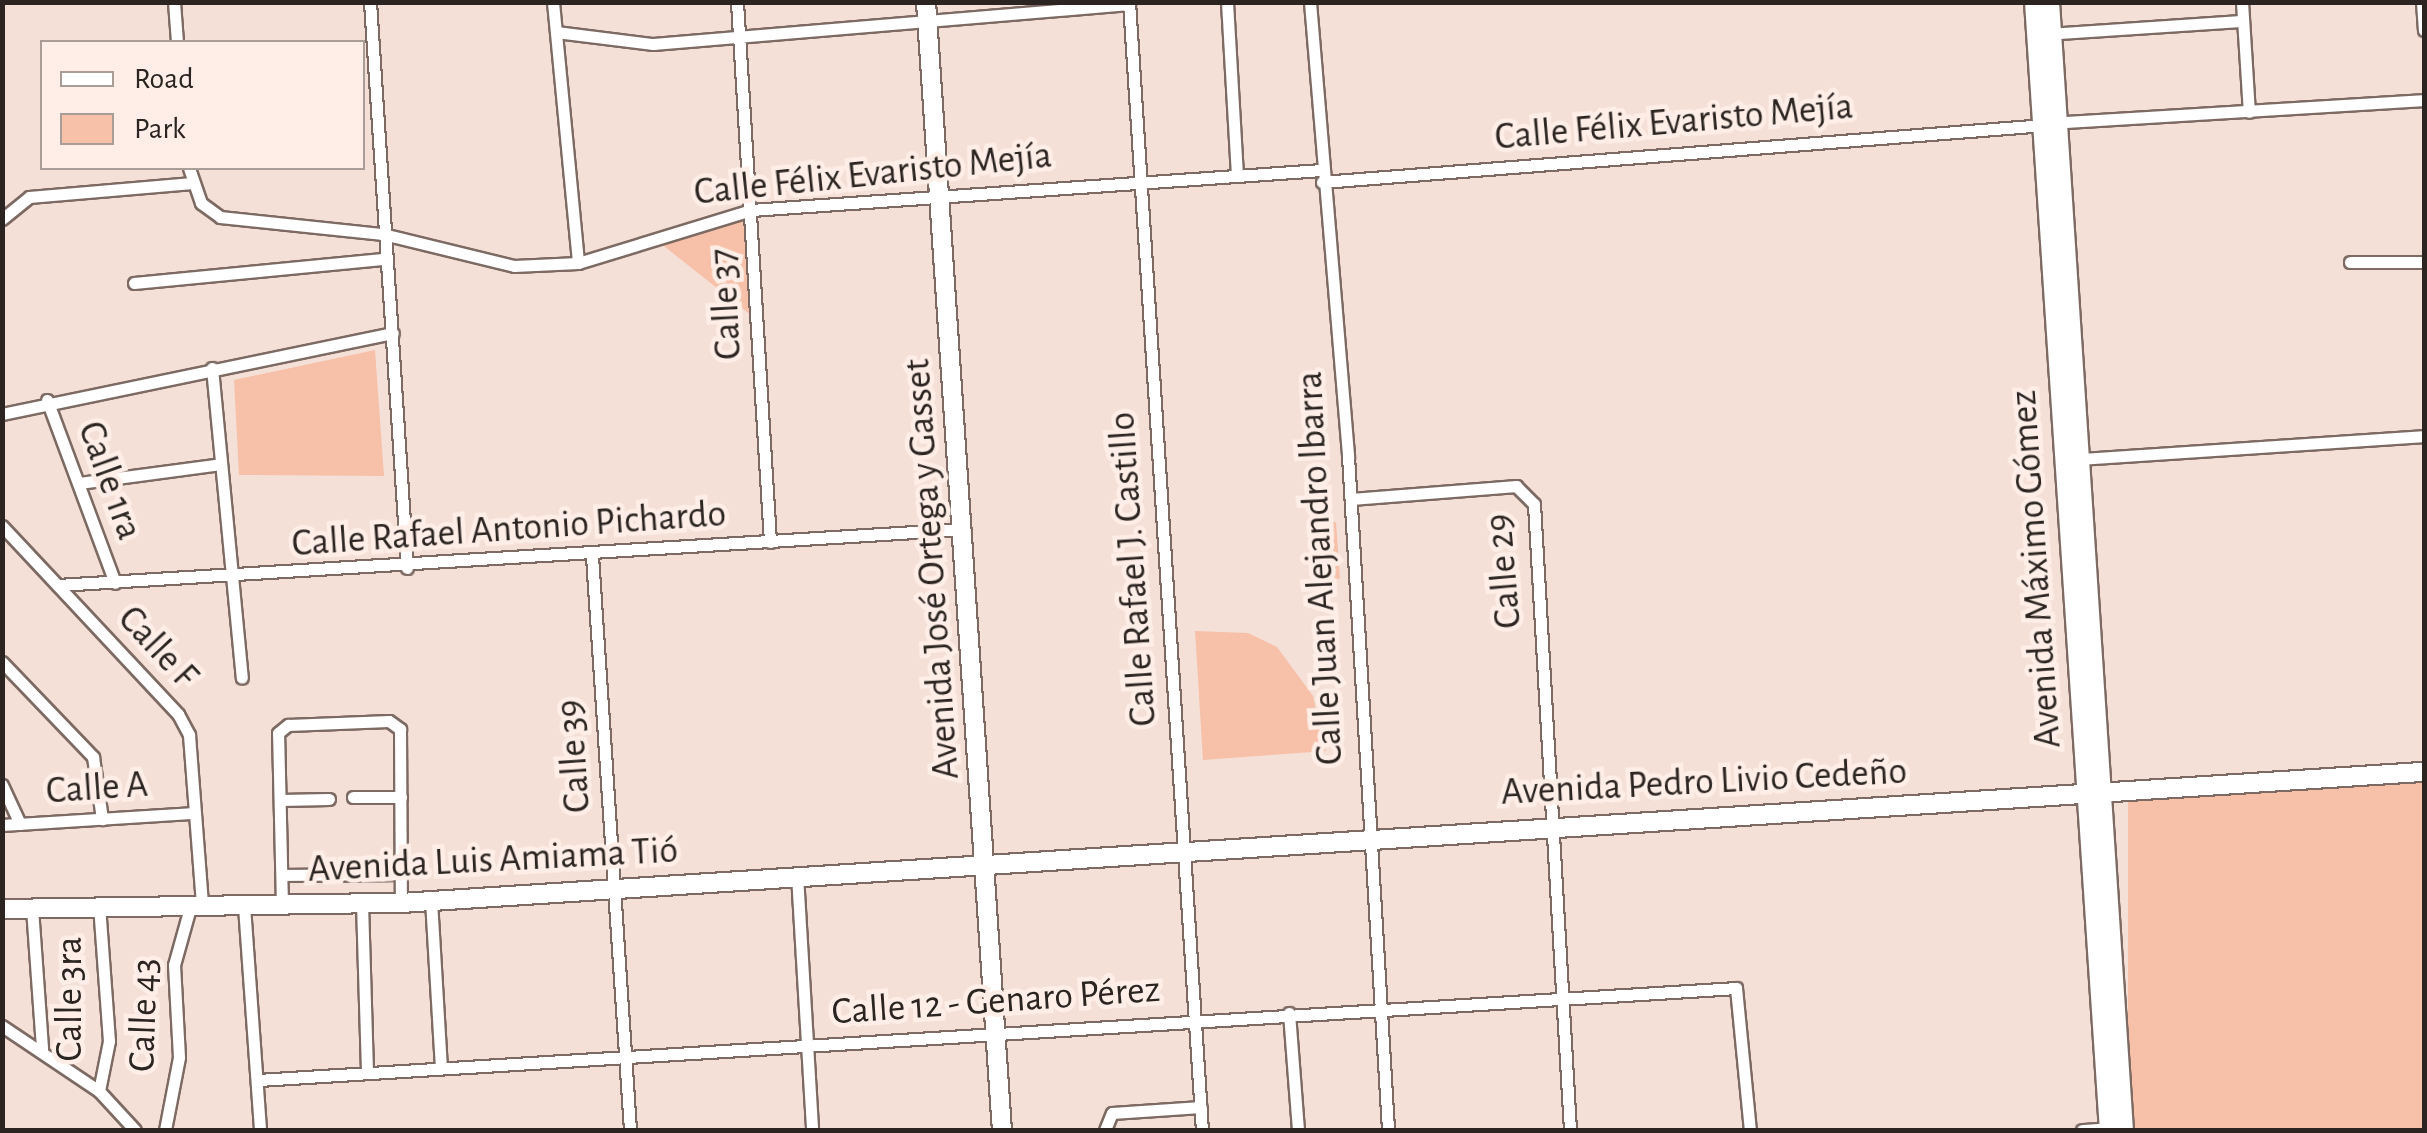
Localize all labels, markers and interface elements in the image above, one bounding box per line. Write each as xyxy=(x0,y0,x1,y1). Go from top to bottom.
legend xyxy=(40,40,365,170)
text: Road xyxy=(134,64,194,94)
street label: Calle Félix Evaristo Mejía xyxy=(1493,85,1855,161)
text: Park xyxy=(134,114,186,144)
street label: Calle Félix Evaristo Mejía xyxy=(692,134,1054,216)
street label: Calle 37 xyxy=(701,247,753,361)
street label: Avenida José Ortega y Gasset xyxy=(896,357,970,781)
street label: Calle Juan Alejandro lbarra xyxy=(1288,370,1354,766)
street label: Avenida Máximo Gómez xyxy=(2002,388,2072,750)
street label: Calle Rafael J. Castillo xyxy=(1100,410,1168,728)
street label: Calle 1ra xyxy=(67,416,151,546)
street label: Calle Rafael Antonio Pichardo xyxy=(290,492,728,568)
street label: Calle 29 xyxy=(1477,512,1533,630)
street label: Calle F xyxy=(107,597,207,699)
street label: Calle 39 xyxy=(548,698,602,814)
street label: Avenida Pedro Livio Cedeño xyxy=(1500,750,1908,816)
street label: Calle A xyxy=(45,763,149,815)
street label: Avenida Luis Amiama Tió xyxy=(307,829,679,893)
street label: Calle 3ra xyxy=(48,937,94,1061)
street label: Calle 43 xyxy=(120,957,170,1073)
street label: Calle 12 - Genaro Pérez xyxy=(830,968,1162,1036)

